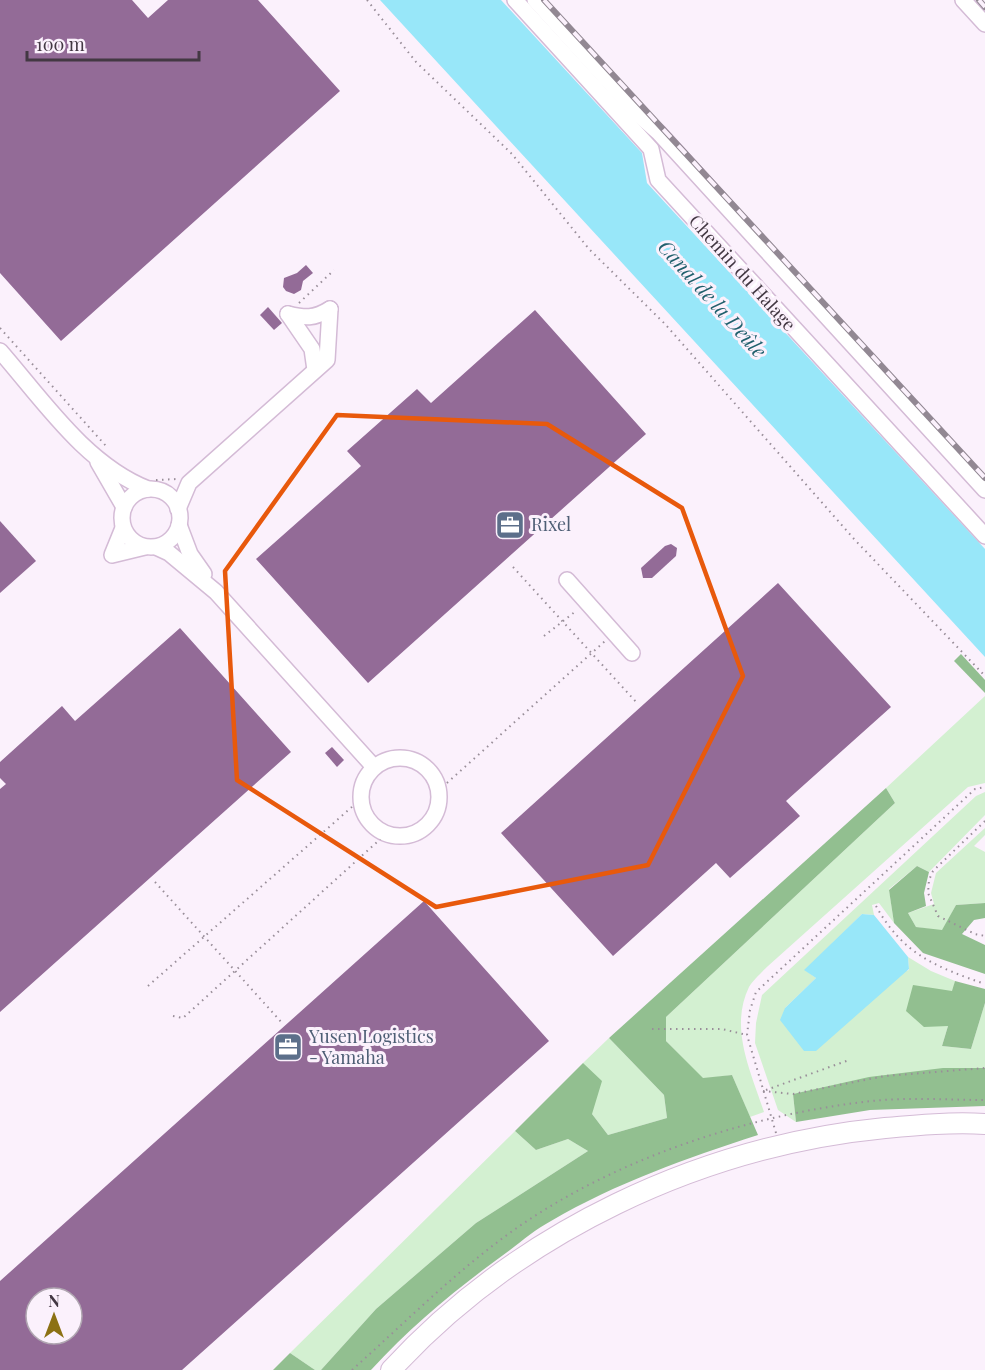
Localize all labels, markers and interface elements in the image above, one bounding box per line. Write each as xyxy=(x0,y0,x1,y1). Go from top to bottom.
scale bar xyxy=(27,24,200,62)
text: 100 m xyxy=(36,32,85,56)
street label: Chemin du Halage xyxy=(684,209,802,336)
water label: Canal de la Deûle xyxy=(653,233,774,363)
office icon: Rixel xyxy=(494,509,526,541)
place label: Rixel xyxy=(531,512,571,536)
place label: Yusen Logistics - Yamaha xyxy=(308,1024,434,1069)
office icon: Yusen Logistics - Yamaha xyxy=(272,1031,304,1063)
north arrow xyxy=(24,1286,84,1346)
text: N xyxy=(48,1290,60,1311)

